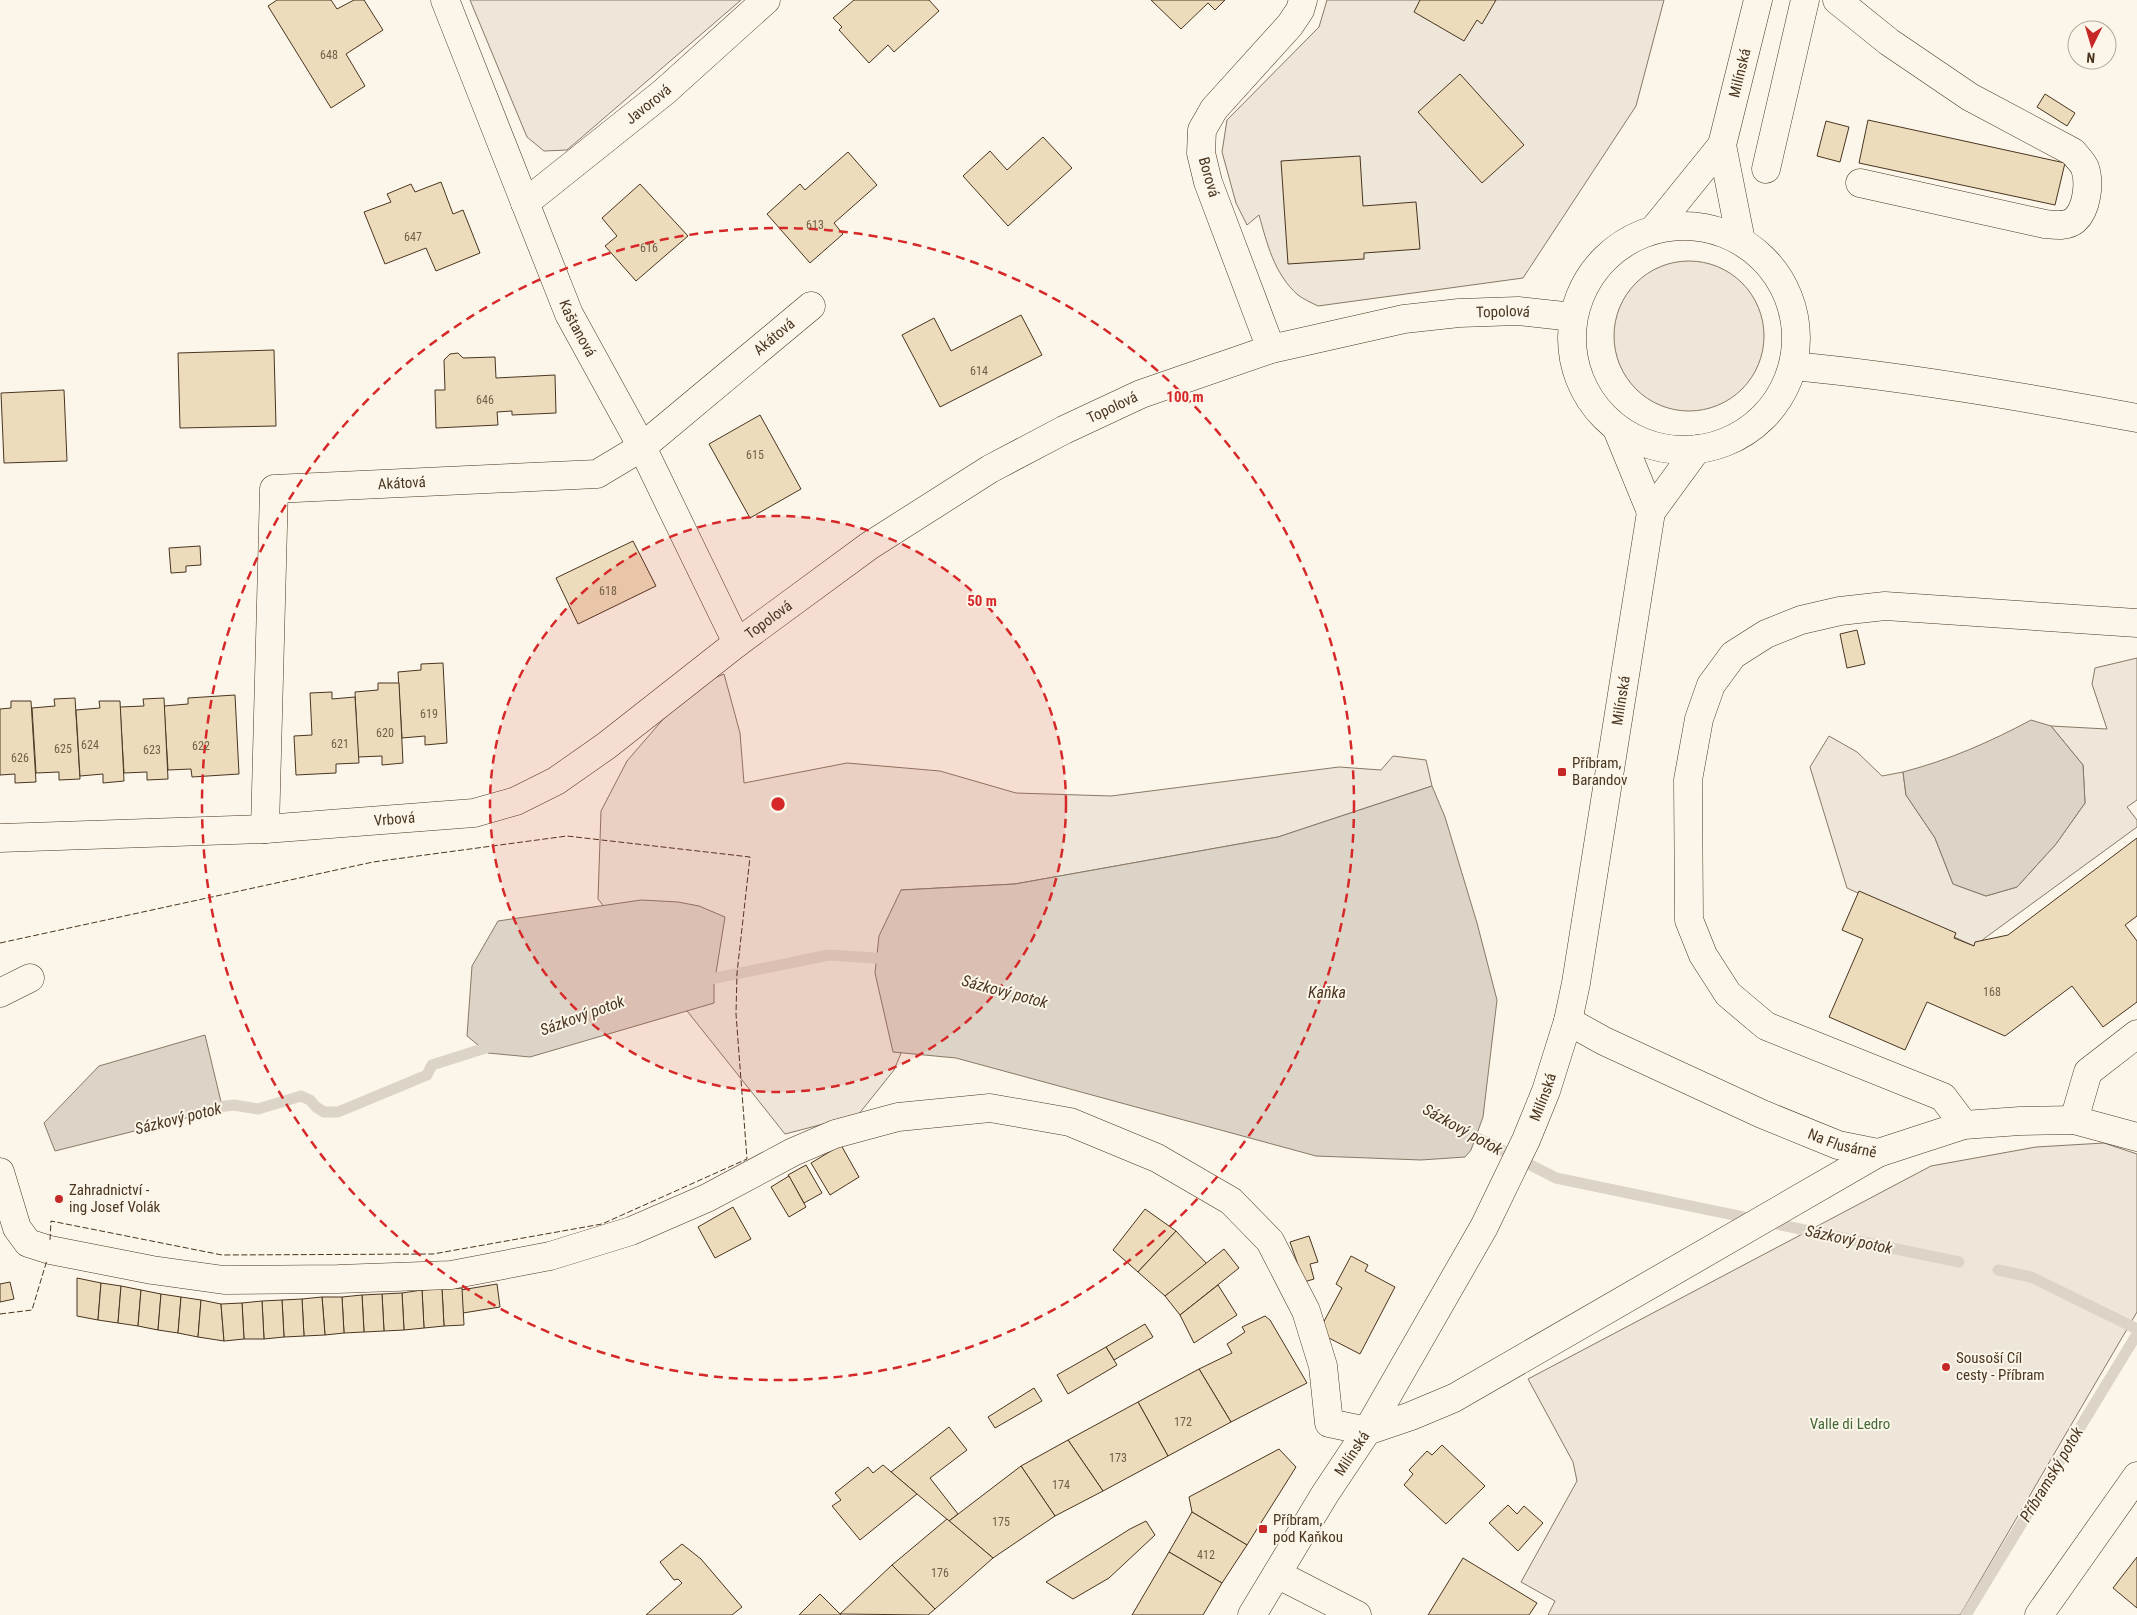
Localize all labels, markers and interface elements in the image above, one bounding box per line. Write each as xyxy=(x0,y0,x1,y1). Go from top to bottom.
north arrow xyxy=(2067,20,2117,70)
street label: Milínská xyxy=(1725,47,1755,99)
house number: 648 xyxy=(320,48,338,62)
text: N xyxy=(2086,50,2096,66)
street label: Javorová xyxy=(622,81,675,128)
street label: Borová xyxy=(1195,155,1223,199)
house number: 613 xyxy=(806,218,824,232)
house number: 647 xyxy=(404,230,422,244)
house number: 616 xyxy=(640,241,658,255)
street label: Kaštanová xyxy=(555,297,600,360)
street label: Topolová xyxy=(1476,302,1531,321)
street label: Akátová xyxy=(750,315,798,359)
house number: 614 xyxy=(970,364,988,378)
street label: Topolová xyxy=(1084,388,1141,427)
text: 100 m xyxy=(1166,388,1204,406)
house number: 646 xyxy=(476,393,494,407)
house number: 615 xyxy=(746,448,764,462)
street label: Akátová xyxy=(377,473,426,493)
house number: 618 xyxy=(599,584,617,598)
text: 50 m xyxy=(967,592,997,610)
street label: Topolová xyxy=(741,597,796,643)
street label: Milínská xyxy=(1608,674,1634,727)
house number: 619 xyxy=(420,707,438,721)
house number: 620 xyxy=(376,726,394,740)
house number: 621 xyxy=(331,737,349,751)
house number: 624 xyxy=(81,738,99,752)
house number: 622 xyxy=(192,739,210,753)
house number: 625 xyxy=(54,742,72,756)
house number: 623 xyxy=(143,743,161,757)
house number: 626 xyxy=(11,751,29,765)
place label: Příbram, Barandov xyxy=(1572,754,1628,789)
marker: Příbram, Barandov xyxy=(1556,766,1568,778)
centre of rings xyxy=(769,795,787,813)
street label: Vrbová xyxy=(373,809,416,830)
water label: Sázkový potok xyxy=(960,971,1051,1012)
water label: Kaňka xyxy=(1308,983,1346,1002)
house number: 168 xyxy=(1983,985,2001,999)
water label: Sázkový potok xyxy=(537,991,628,1040)
street label: Milínská xyxy=(1526,1071,1560,1124)
water label: Sázkový potok xyxy=(133,1098,224,1138)
water label: Sázkový potok xyxy=(1420,1100,1507,1160)
street label: Na Flusárně xyxy=(1805,1125,1878,1161)
place label: Zahradnictví - ing Josef Volák xyxy=(69,1181,161,1216)
marker: Zahradnictví - ing Josef Volák xyxy=(53,1193,65,1205)
water label: Sázkový potok xyxy=(1804,1221,1895,1258)
place label: Sousoší Cíl cesty - Příbram xyxy=(1956,1349,2045,1384)
marker: Sousoší Cíl cesty - Příbram xyxy=(1940,1361,1952,1373)
house number: 172 xyxy=(1174,1415,1192,1429)
park label: Valle di Ledro xyxy=(1810,1415,1890,1433)
water label: Příbramský potok xyxy=(2016,1423,2088,1525)
street label: Milínská xyxy=(1331,1428,1373,1479)
house number: 173 xyxy=(1109,1451,1127,1465)
house number: 174 xyxy=(1052,1478,1070,1492)
place label: Příbram, pod Kaňkou xyxy=(1273,1511,1343,1546)
house number: 175 xyxy=(992,1515,1010,1529)
marker: Příbram, pod Kaňkou xyxy=(1257,1523,1269,1535)
house number: 412 xyxy=(1197,1548,1215,1562)
house number: 176 xyxy=(931,1566,949,1580)

